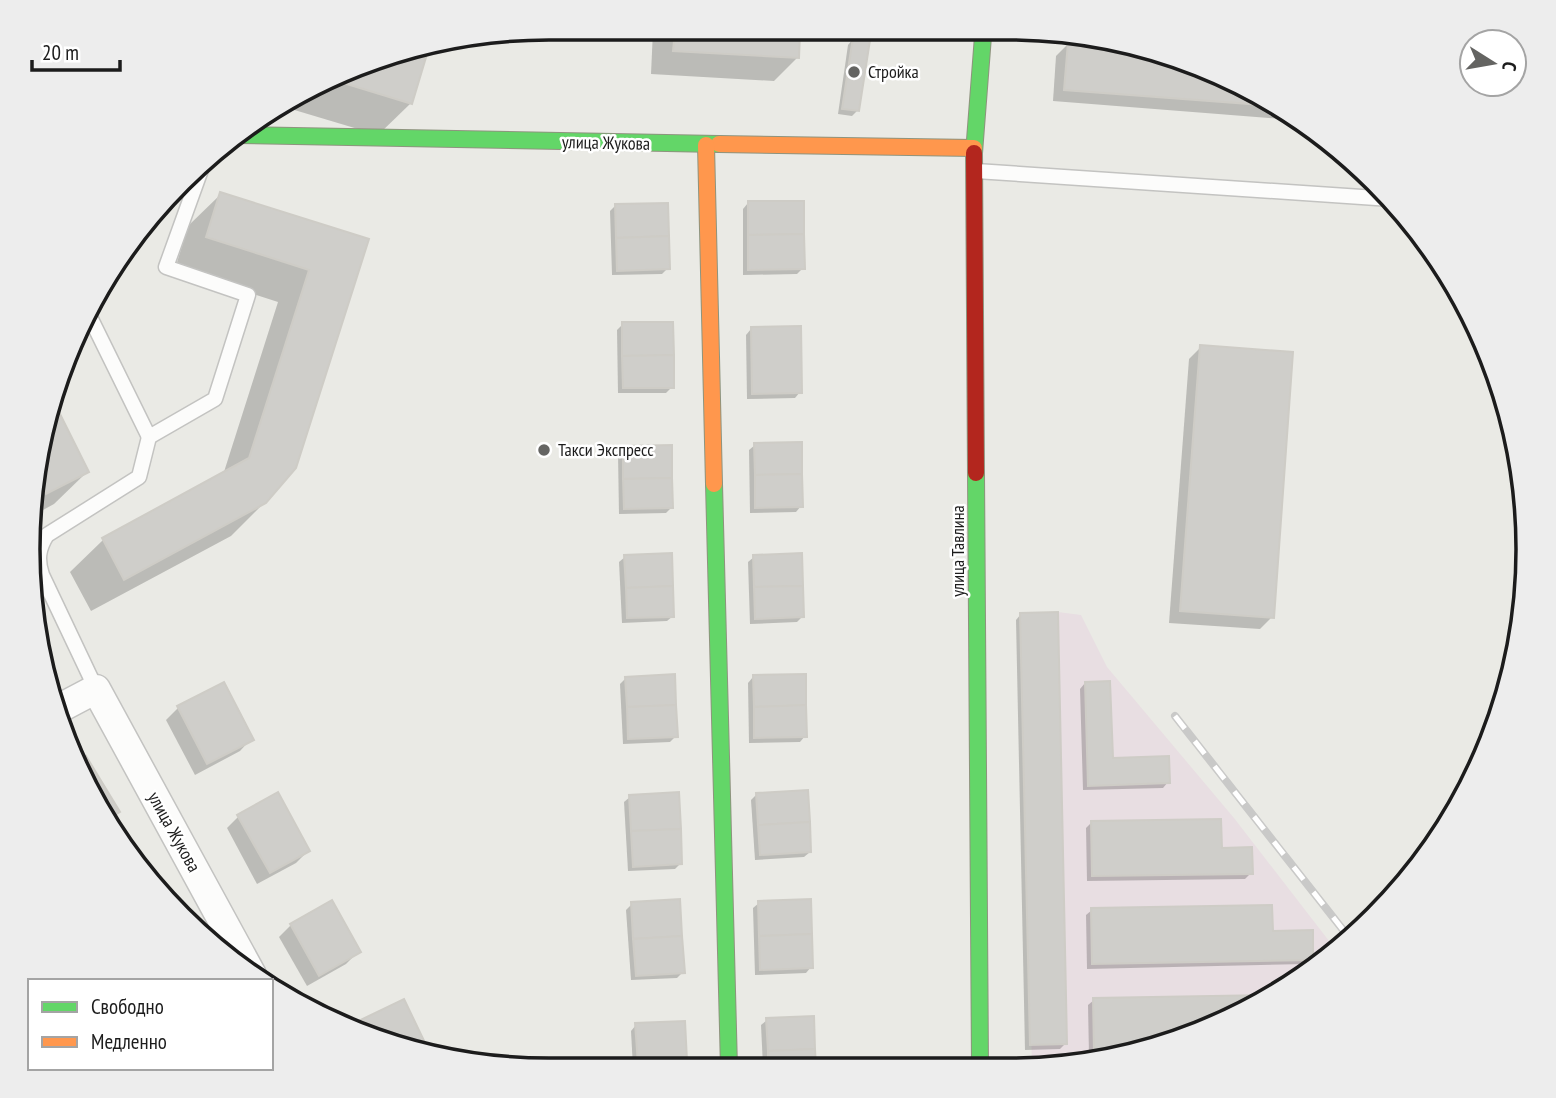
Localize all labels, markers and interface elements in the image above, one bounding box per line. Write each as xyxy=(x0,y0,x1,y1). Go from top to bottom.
scale bar xyxy=(32,28,119,72)
north arrow xyxy=(1458,28,1528,98)
text: 20 m xyxy=(42,39,79,66)
place label: Стройка xyxy=(868,60,919,83)
text: С xyxy=(1497,60,1522,73)
marker: Стройка xyxy=(846,64,862,80)
street label: улица Жукова xyxy=(562,130,650,155)
place label: Такси Экспресс xyxy=(558,438,654,461)
marker: Такси Экспресс xyxy=(536,442,552,458)
street label: улица Тавлина xyxy=(946,505,969,597)
street label: улица Жукова xyxy=(143,788,206,876)
legend xyxy=(28,979,273,1070)
text: Свободно xyxy=(91,993,164,1020)
text: Медленно xyxy=(91,1028,167,1055)

